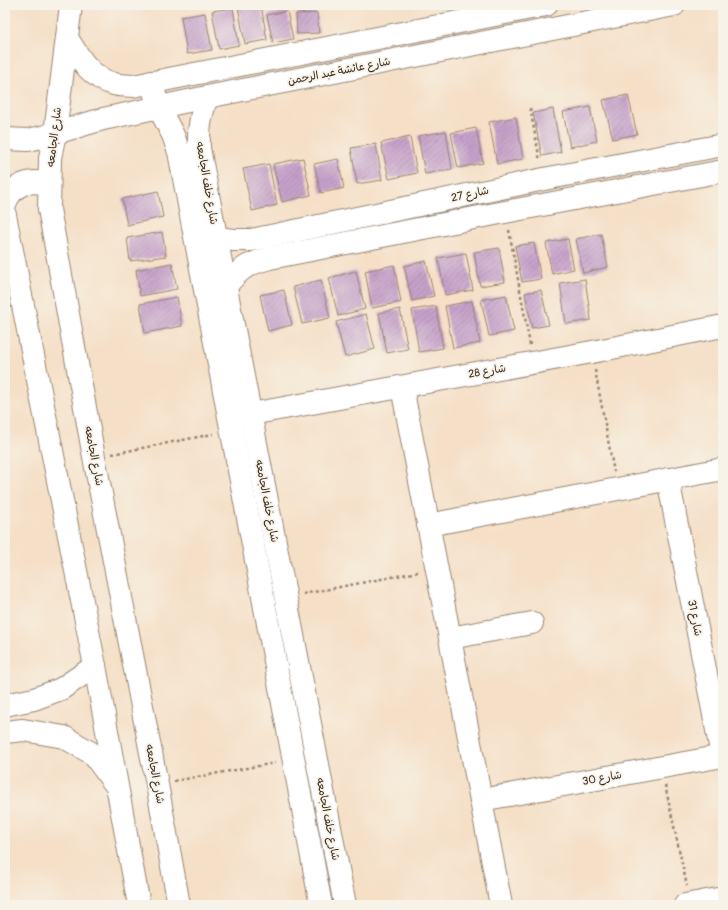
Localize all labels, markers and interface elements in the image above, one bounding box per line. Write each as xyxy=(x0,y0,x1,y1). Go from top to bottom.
street label: شارع عائشة عبد الرحمن xyxy=(287,55,392,89)
street label: شارع الجامعه xyxy=(44,106,66,168)
street label: شارع خلف الجامعه xyxy=(191,141,221,226)
street label: شارع 27 xyxy=(450,184,490,206)
street label: شارع 28 xyxy=(467,361,507,383)
street label: شارع الجامعه xyxy=(80,425,106,487)
street label: شارع خلف الجامعه xyxy=(251,459,281,544)
street label: شارع 31 xyxy=(683,599,705,638)
street label: شارع الجامعه xyxy=(141,743,167,805)
street label: شارع 30 xyxy=(581,768,623,790)
street label: شارع خلف الجامعه xyxy=(312,777,342,862)

